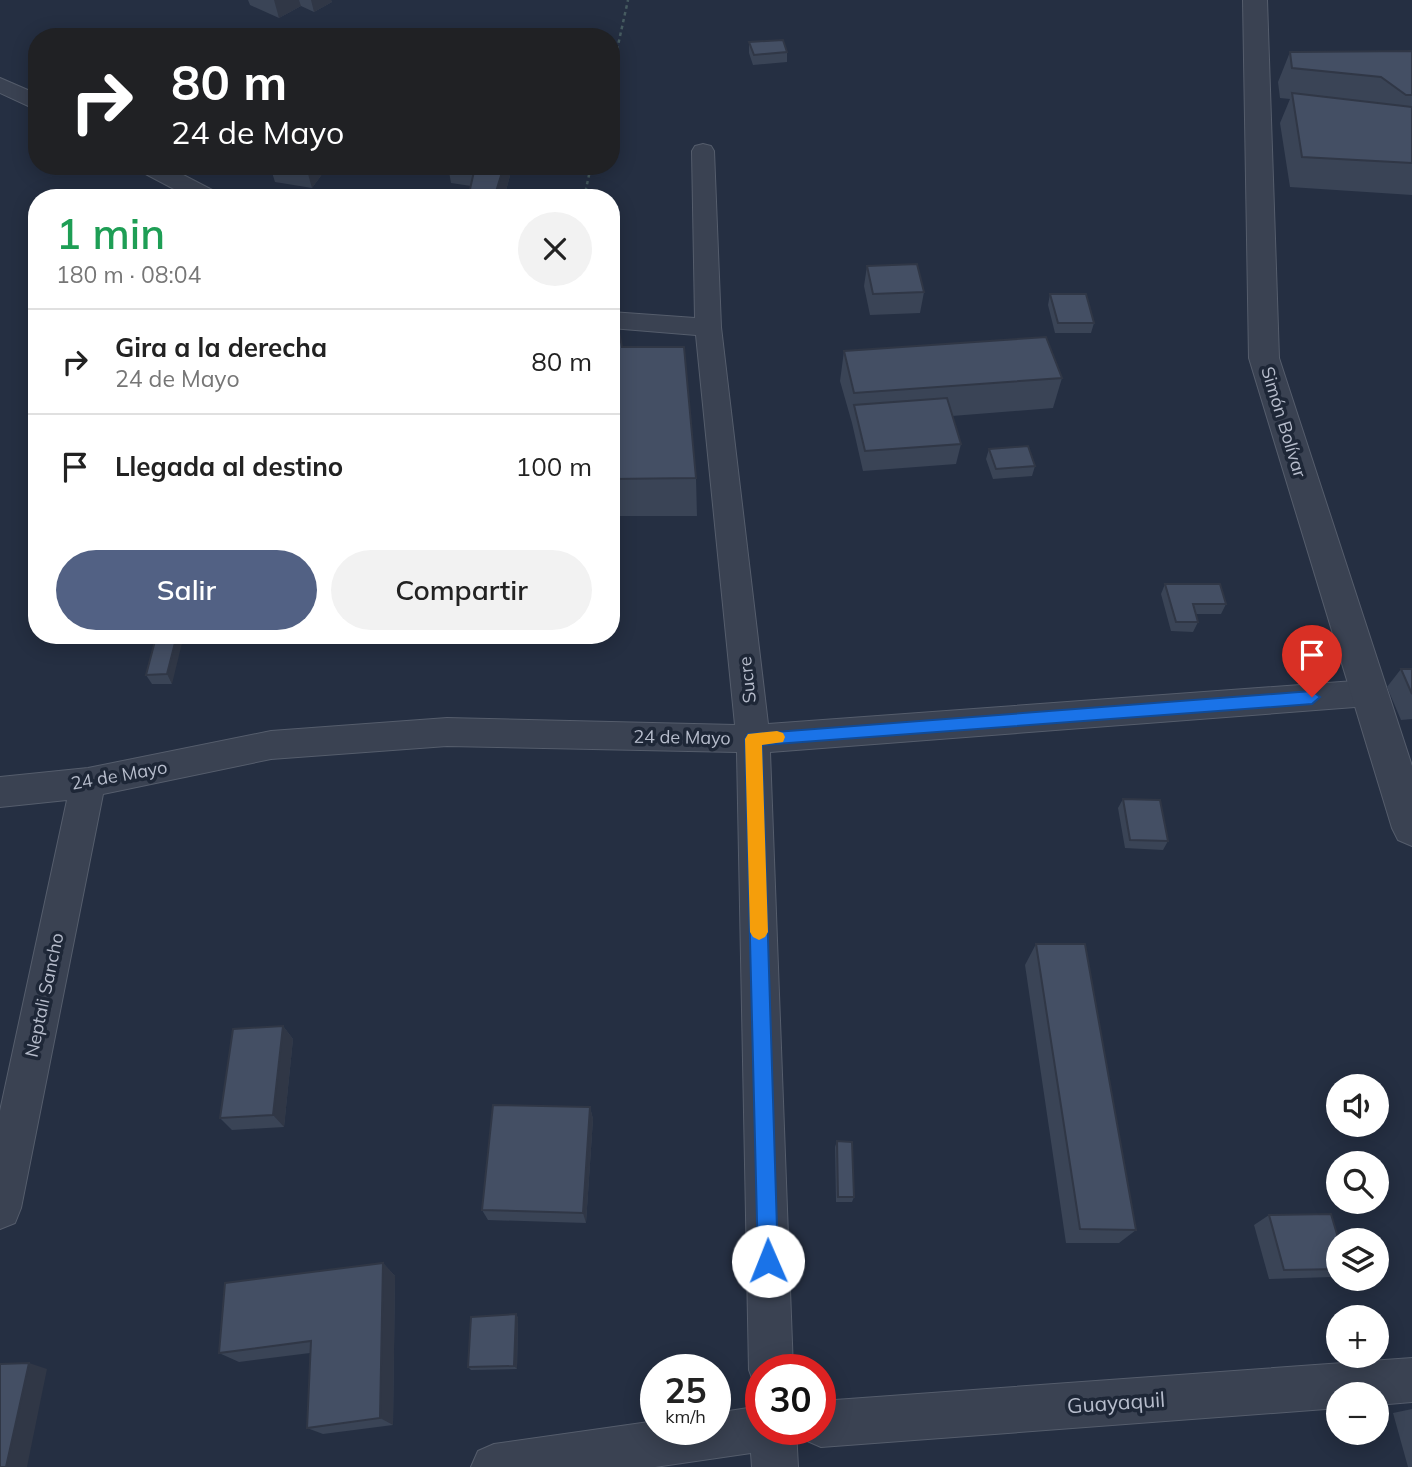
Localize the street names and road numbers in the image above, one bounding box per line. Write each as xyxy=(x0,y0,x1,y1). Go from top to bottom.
street label: Simón Bolívar xyxy=(1256,364,1312,481)
street label: Sucre xyxy=(733,656,761,704)
street label: 24 de Mayo xyxy=(633,725,731,749)
street label: 24 de Mayo xyxy=(69,755,169,795)
street label: Neptali Sancho xyxy=(20,931,68,1059)
street label: Guayaquil xyxy=(1066,1386,1166,1418)

